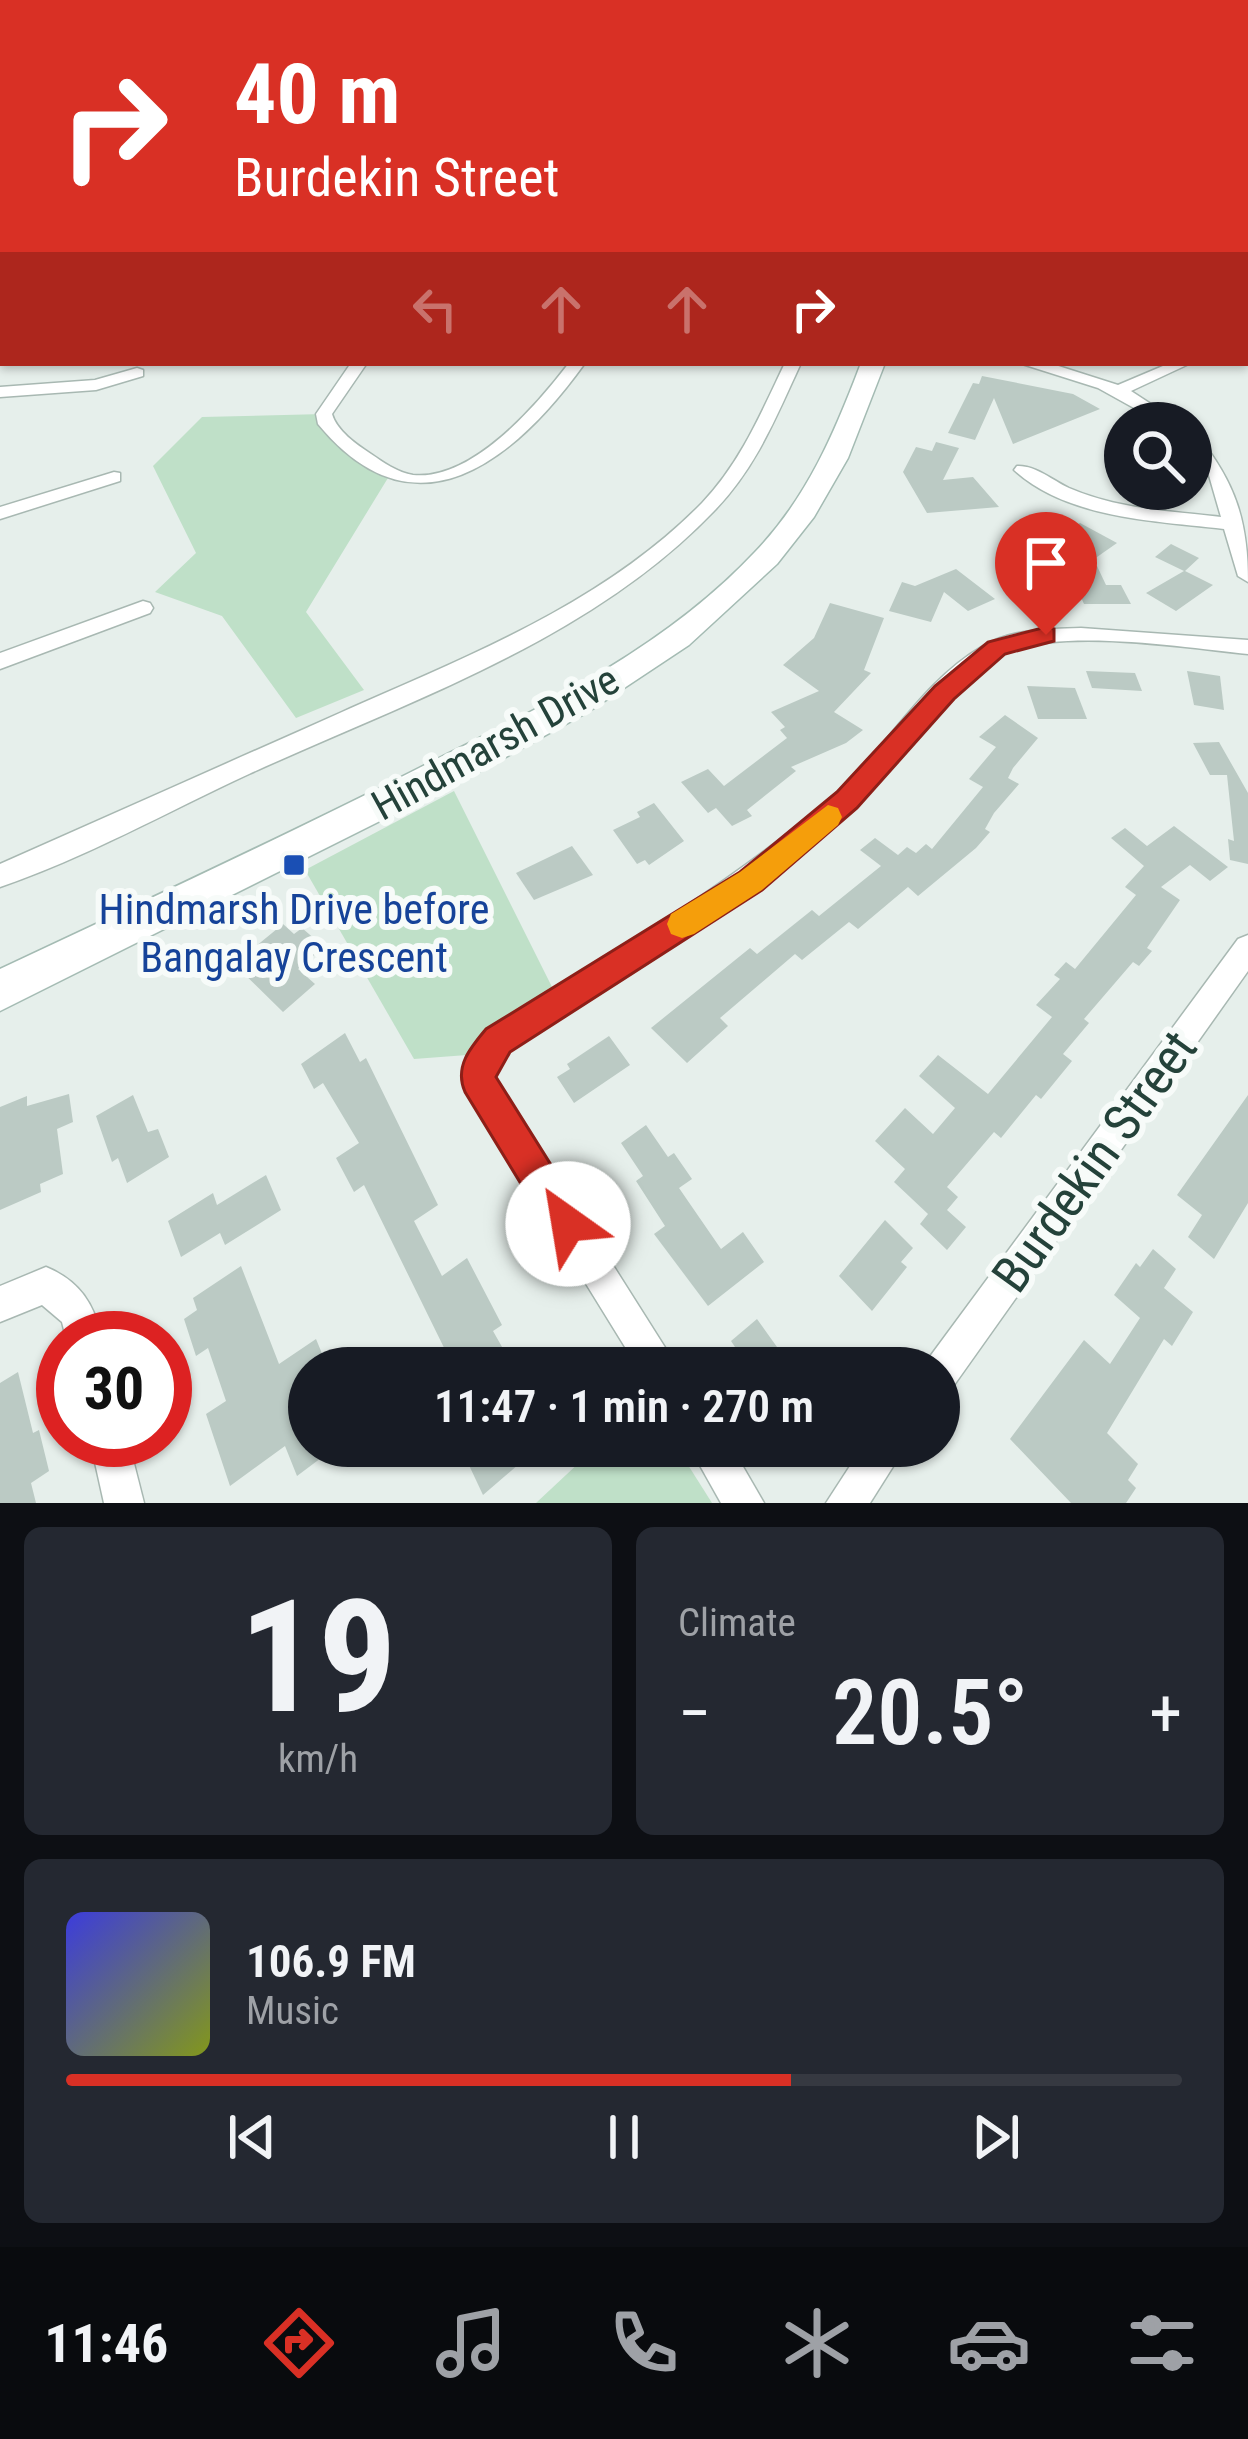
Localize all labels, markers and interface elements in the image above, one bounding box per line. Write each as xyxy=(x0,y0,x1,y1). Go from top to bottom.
text: 40 m xyxy=(234,45,401,144)
icon: right xyxy=(36,48,192,204)
text: Burdekin Street xyxy=(234,146,559,209)
icon: left xyxy=(402,276,468,342)
icon: ahead xyxy=(528,276,594,342)
icon: ahead xyxy=(654,276,720,342)
icon: right xyxy=(780,276,846,342)
map controls xyxy=(1104,402,1212,510)
button: search xyxy=(1104,402,1212,510)
pin xyxy=(995,512,1097,635)
icon: arrive xyxy=(1013,530,1079,596)
street label: Hindmarsh Drive xyxy=(363,655,627,830)
marker: Hindmarsh Drive before Bangalay Crescent xyxy=(281,852,307,878)
place label: Hindmarsh Drive before Bangalay Crescent xyxy=(99,885,489,982)
street label: Burdekin Street xyxy=(980,1020,1209,1303)
position arrow xyxy=(505,1161,631,1287)
speed limit sign: 30 xyxy=(36,1311,192,1467)
text: 11:47 · 1 min · 270 m xyxy=(434,1380,814,1433)
text: 19 xyxy=(239,1566,397,1749)
text: Climate xyxy=(678,1600,796,1646)
text: 20.5° xyxy=(832,1661,1028,1766)
text: − xyxy=(678,1675,711,1752)
text: + xyxy=(1149,1675,1182,1752)
text: km/h xyxy=(278,1736,358,1782)
text: 106.9 FM xyxy=(246,1935,416,1988)
text: Music xyxy=(246,1988,339,2034)
icon: previous xyxy=(219,2104,285,2170)
icon: pause xyxy=(591,2104,657,2170)
icon: next xyxy=(963,2104,1029,2170)
icon: directions xyxy=(257,2301,341,2385)
icon: music xyxy=(429,2301,513,2385)
icon: phone xyxy=(602,2301,686,2385)
icon: climate xyxy=(775,2301,859,2385)
icon: car xyxy=(947,2301,1031,2385)
icon: filters xyxy=(1120,2301,1204,2385)
text: 11:46 xyxy=(44,2312,168,2375)

